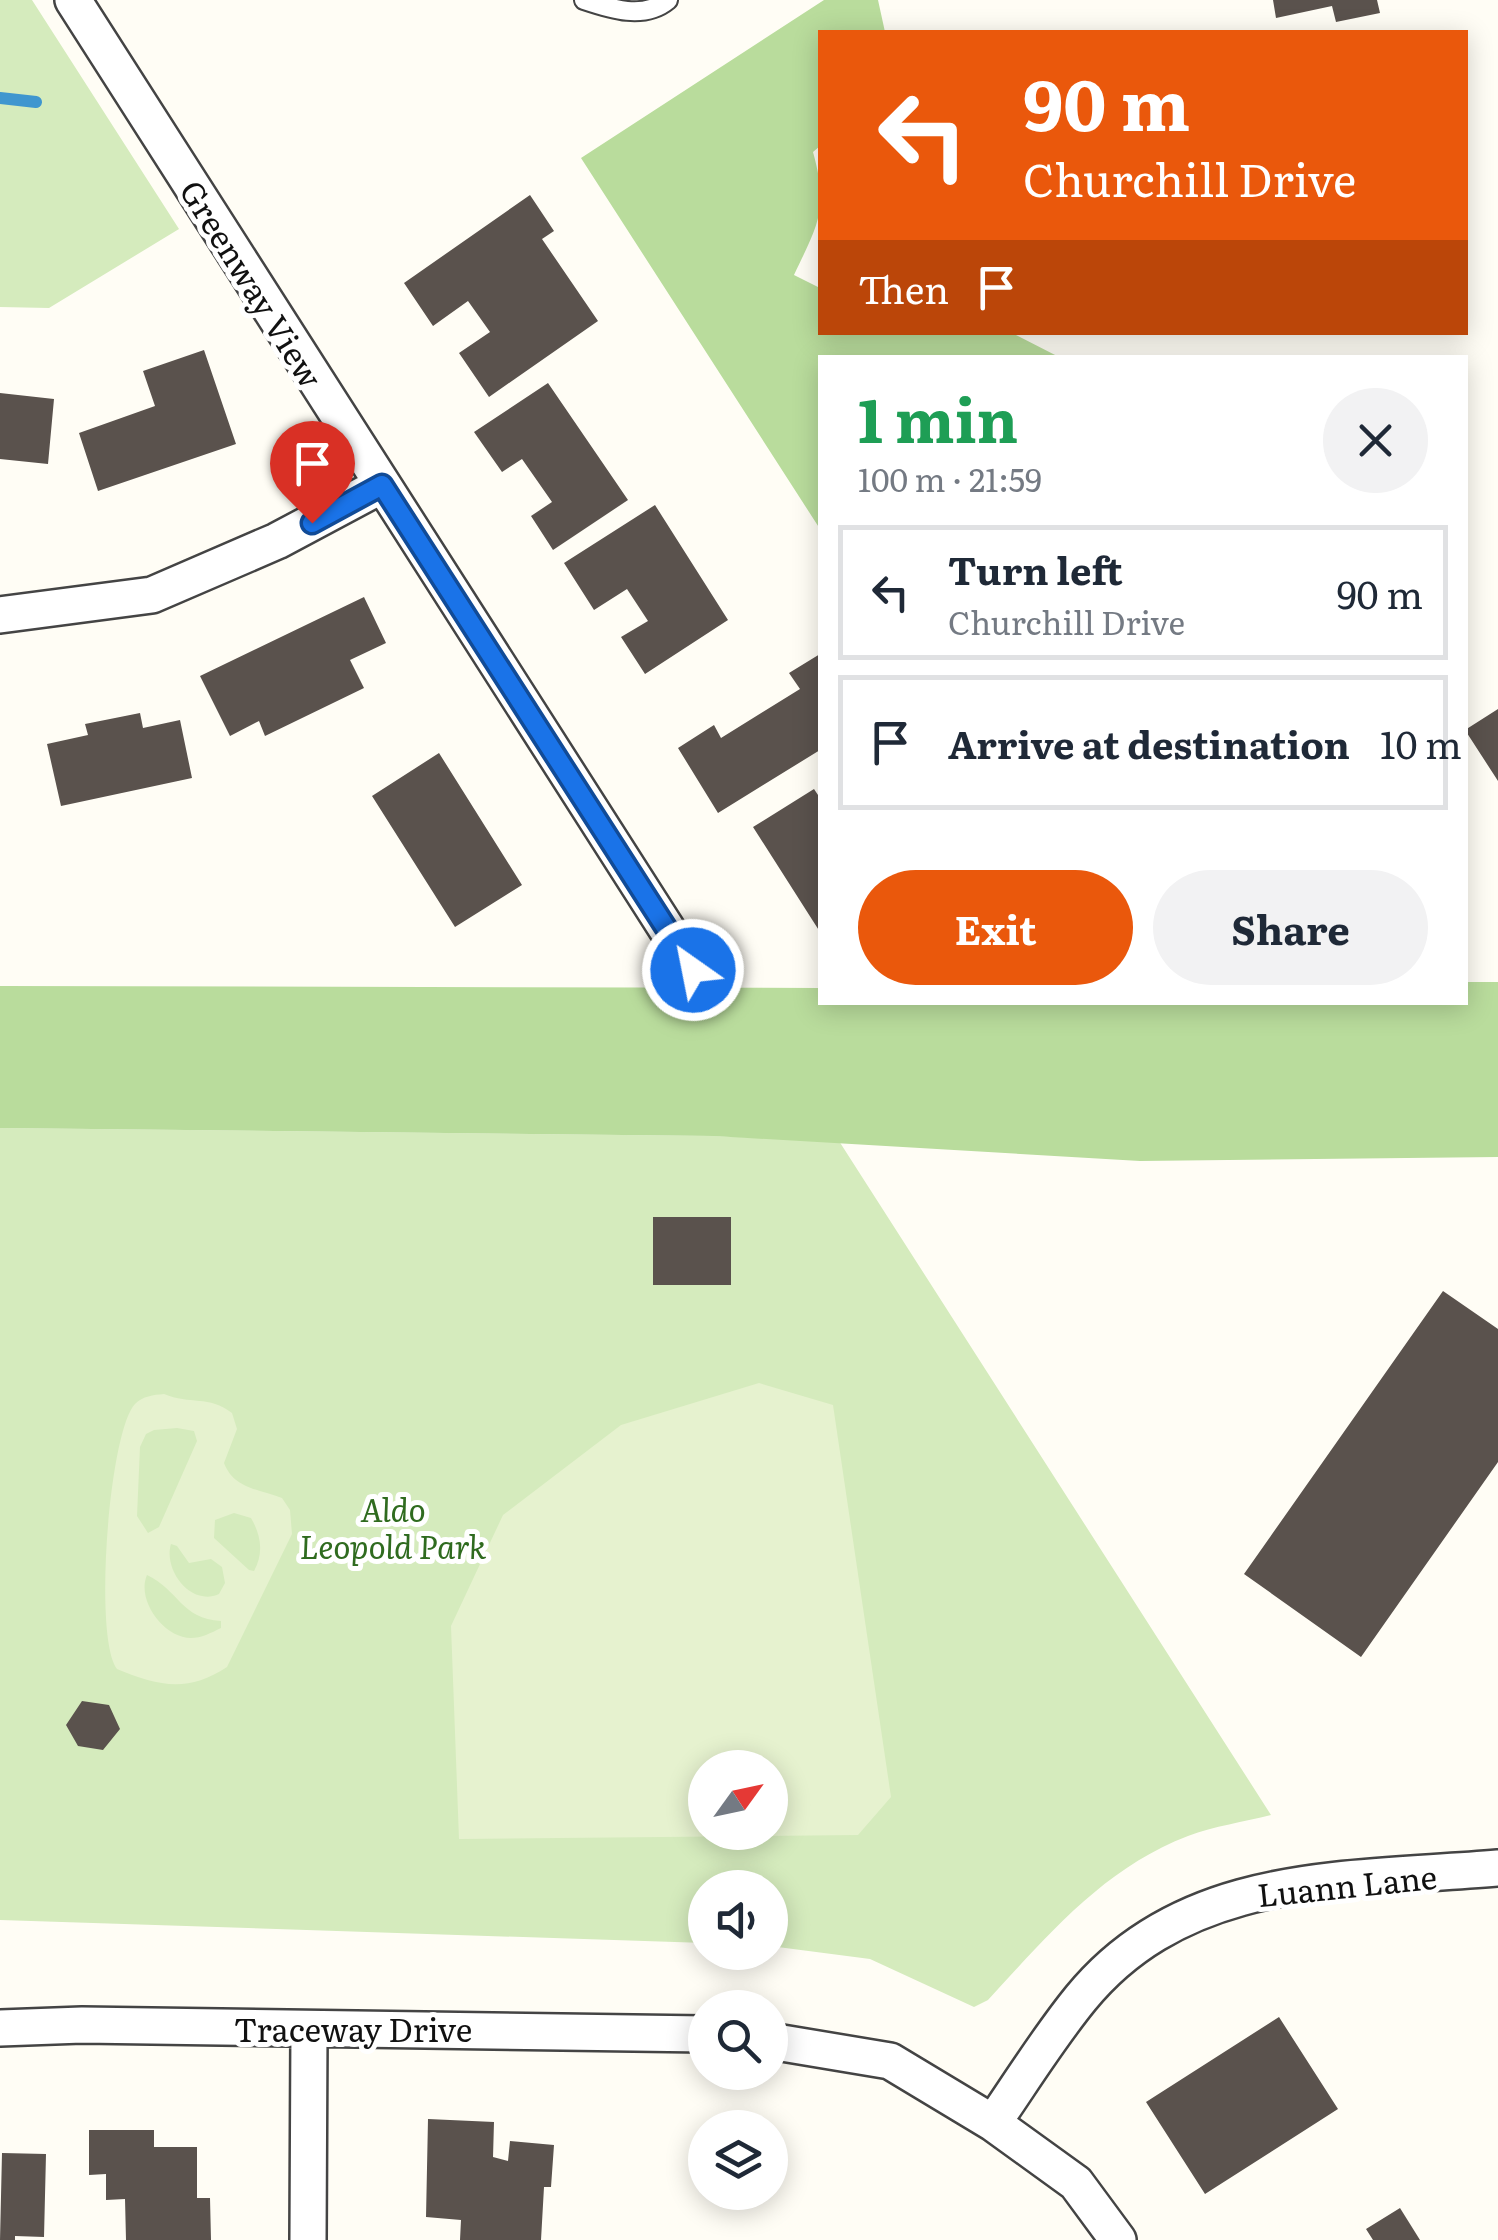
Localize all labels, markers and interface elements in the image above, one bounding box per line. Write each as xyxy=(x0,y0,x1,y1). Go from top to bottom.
text: 90 m xyxy=(1023,49,1190,153)
icon: left xyxy=(858,70,988,200)
text: Churchill Drive xyxy=(1023,144,1356,211)
street label: Greenway View xyxy=(170,170,336,397)
text: Then xyxy=(858,259,949,316)
icon: arrive xyxy=(969,260,1024,315)
text: 1 min xyxy=(858,372,1018,461)
button: close xyxy=(1323,388,1428,493)
pin xyxy=(270,421,355,524)
icon: arrive xyxy=(285,436,340,491)
text: 100 m · 21:59 xyxy=(858,454,1042,502)
text: Turn left xyxy=(948,540,1123,597)
text: 90 m xyxy=(1337,564,1423,621)
icon: left xyxy=(863,565,918,620)
text: Churchill Drive xyxy=(948,597,1185,645)
text: Arrive at destination xyxy=(948,714,1350,771)
text: 10 m xyxy=(1380,714,1462,771)
icon: arrive xyxy=(863,715,918,770)
button: Exit xyxy=(858,870,1133,985)
button: Share xyxy=(1153,870,1428,985)
position arrow xyxy=(641,918,745,1022)
park label: Aldo Leopold Park xyxy=(300,1484,487,1569)
north arrow xyxy=(688,1750,788,1850)
map controls xyxy=(688,1750,788,2210)
street label: Luann Lane xyxy=(1255,1851,1439,1917)
button: sound xyxy=(688,1870,788,1970)
button: search xyxy=(688,1990,788,2090)
street label: Traceway Drive xyxy=(234,2004,472,2052)
button: layers xyxy=(688,2110,788,2210)

